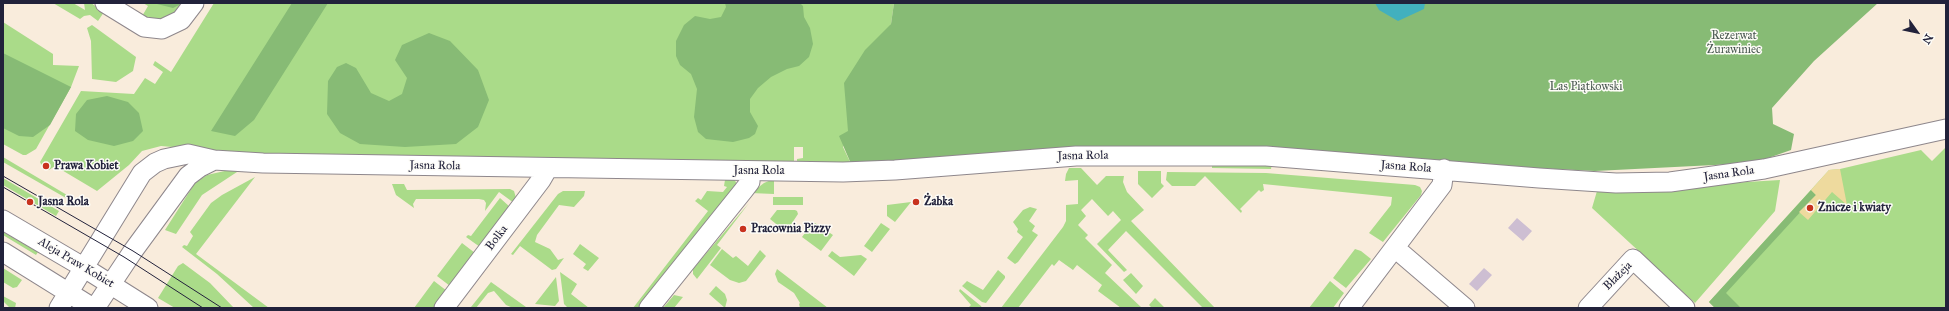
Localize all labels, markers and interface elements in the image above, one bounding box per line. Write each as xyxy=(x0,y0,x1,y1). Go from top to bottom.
north arrow xyxy=(1897,12,1937,52)
park label: Rezerwat Żurawiniec xyxy=(1707,29,1761,57)
text: N xyxy=(1919,31,1935,46)
park label: Las Piątkowski xyxy=(1550,80,1622,94)
street label: Jasna Rola xyxy=(1057,148,1109,164)
street label: Jasna Rola xyxy=(409,158,461,174)
street label: Jasna Rola xyxy=(1380,158,1432,176)
place label: Prawa Kobiet xyxy=(54,159,119,173)
marker: Prawa Kobiet xyxy=(41,161,51,171)
street label: Jasna Rola xyxy=(1703,163,1755,185)
street label: Jasna Rola xyxy=(734,164,784,178)
place label: Jasna Rola xyxy=(38,195,89,209)
place label: Żabka xyxy=(924,195,953,209)
marker: Jasna Rola xyxy=(25,197,35,207)
marker: Żabka xyxy=(911,197,921,207)
place label: Znicze i kwiaty xyxy=(1818,201,1891,215)
marker: Znicze i kwiaty xyxy=(1805,203,1815,213)
place label: Pracownia Pizzy xyxy=(751,222,831,236)
street label: Bolka xyxy=(483,223,511,253)
marker: Pracownia Pizzy xyxy=(738,224,748,234)
street label: Aleja Praw Kobiet xyxy=(35,235,117,291)
street label: Błażeja xyxy=(1601,259,1635,293)

